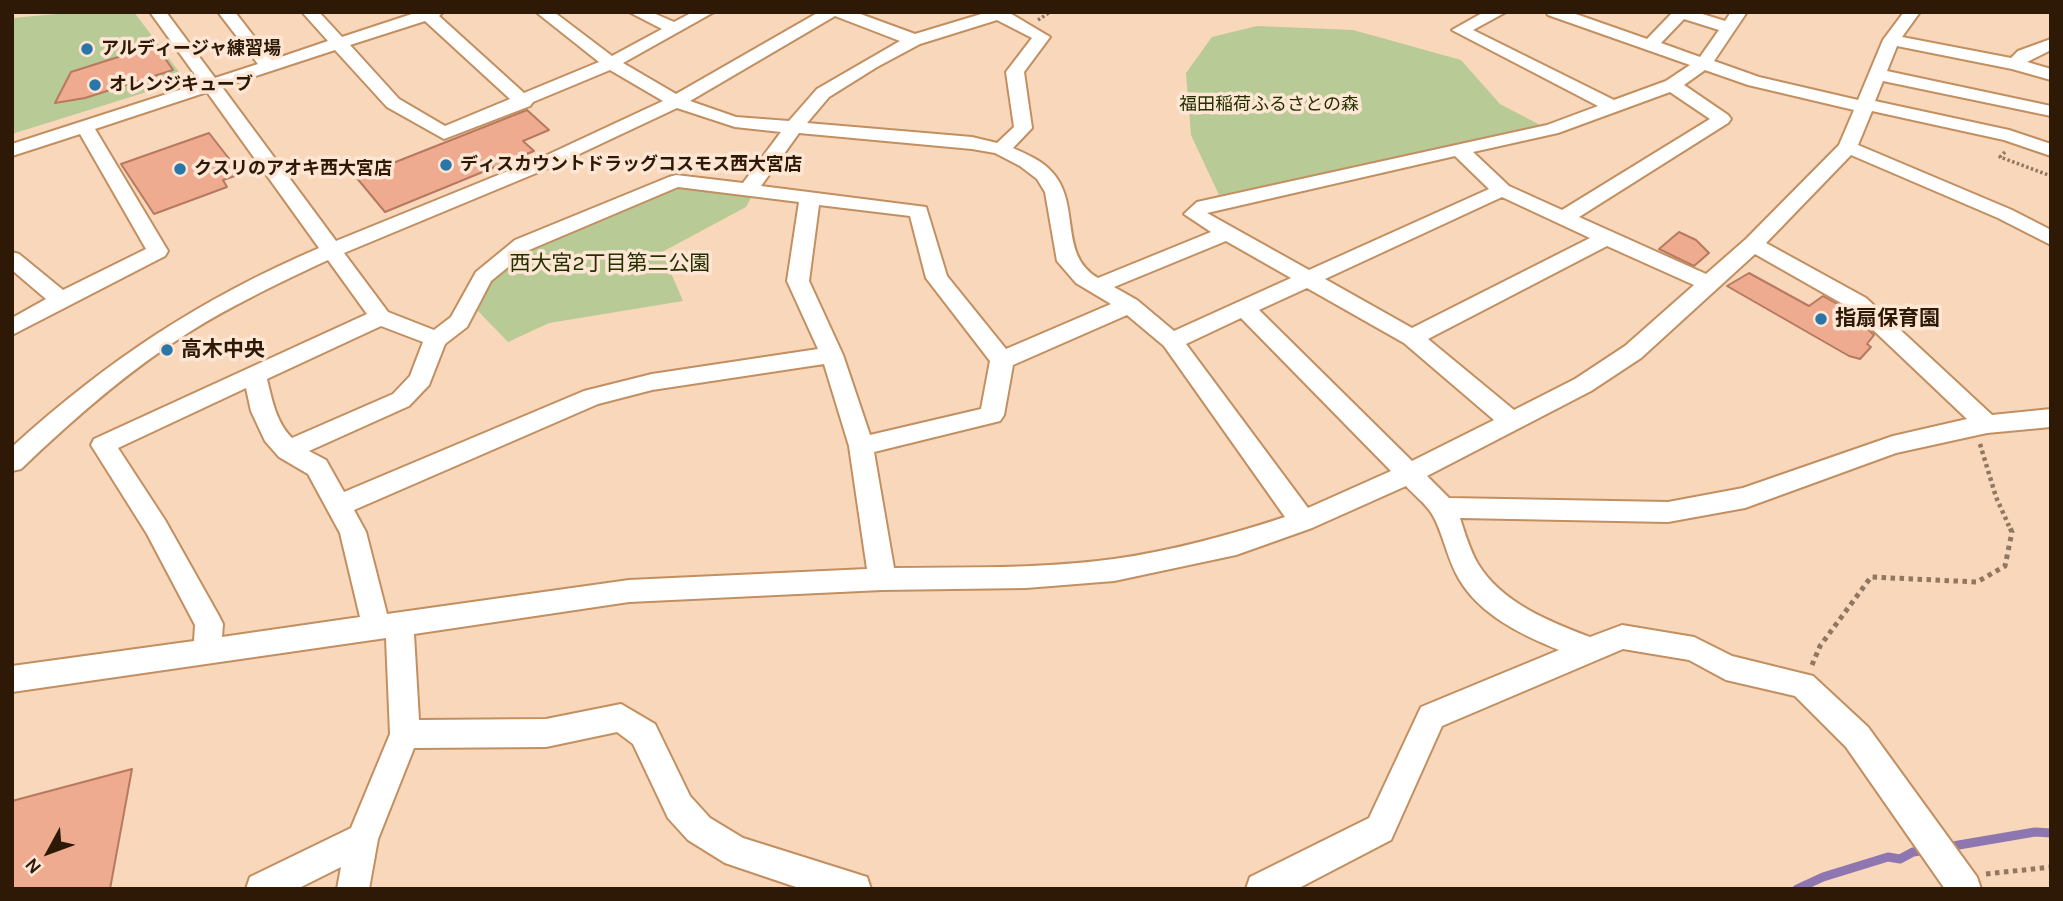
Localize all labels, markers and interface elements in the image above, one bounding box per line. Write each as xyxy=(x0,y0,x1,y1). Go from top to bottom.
place label: アルディージャ練習場 xyxy=(101,38,281,60)
marker: アルディージャ練習場 xyxy=(79,41,95,57)
place label: オレンジキューブ xyxy=(109,74,253,96)
marker: オレンジキューブ xyxy=(87,77,103,93)
park label: 福田稲荷ふるさとの森 xyxy=(1179,94,1359,116)
place label: ディスカウントドラッグコスモス西大宮店 xyxy=(460,154,802,176)
marker: ディスカウントドラッグコスモス西大宮店 xyxy=(438,157,454,173)
place label: クスリのアオキ西大宮店 xyxy=(194,158,392,180)
marker: クスリのアオキ西大宮店 xyxy=(172,161,188,177)
park label: 西大宮2丁目第二公園 xyxy=(509,251,711,277)
place label: 指扇保育園 xyxy=(1835,306,1940,332)
marker: 指扇保育園 xyxy=(1813,311,1829,327)
place label: 高木中央 xyxy=(181,337,265,363)
marker: 高木中央 xyxy=(159,342,175,358)
north arrow xyxy=(14,817,84,887)
text: N xyxy=(20,853,46,878)

